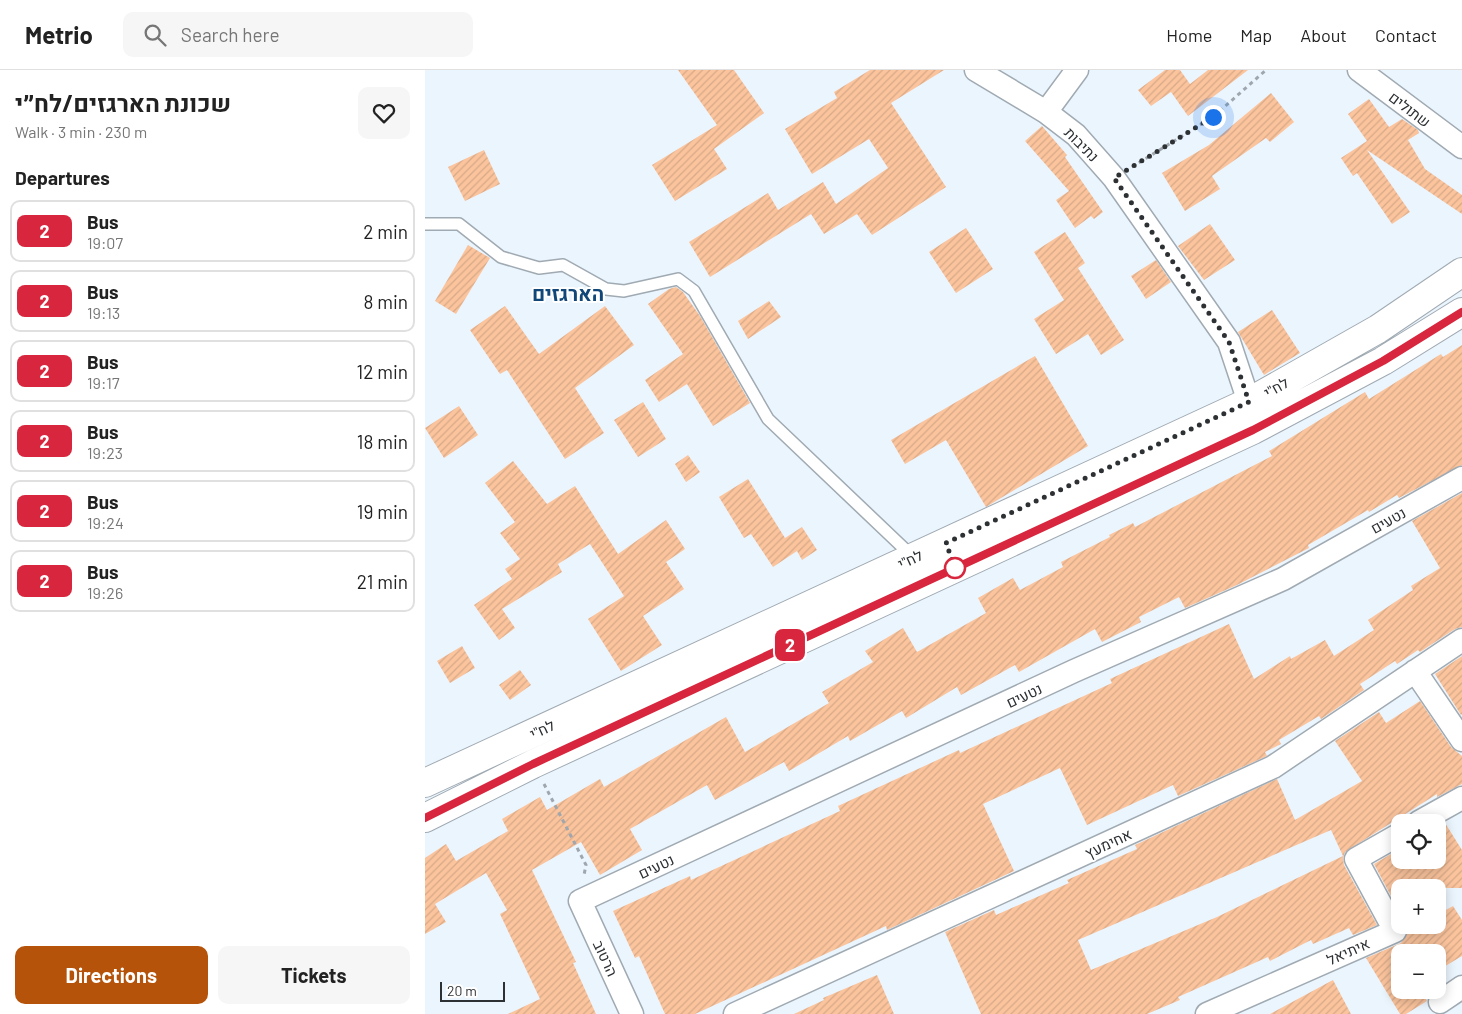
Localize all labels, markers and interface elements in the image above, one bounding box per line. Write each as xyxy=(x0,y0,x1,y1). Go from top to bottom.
search box xyxy=(123,12,473,57)
text: Metrio xyxy=(25,20,93,49)
icon: search xyxy=(141,21,169,49)
text: Search here xyxy=(181,23,280,46)
text: Home xyxy=(1166,24,1212,46)
text: Map xyxy=(1240,24,1272,46)
text: About xyxy=(1300,24,1347,46)
text: Contact xyxy=(1375,24,1437,46)
button: heart xyxy=(358,87,410,139)
text: שכונת הארגזים/לח״י xyxy=(15,88,231,117)
street label: שתולים xyxy=(1386,88,1434,130)
your location xyxy=(1201,105,1226,130)
text: Walk · 3 min · 230 m xyxy=(15,122,147,141)
street label: נתיבות xyxy=(1061,123,1103,165)
text: Departures xyxy=(15,166,110,189)
text: Bus xyxy=(87,210,119,233)
text: 2 xyxy=(39,220,50,242)
text: 2 min xyxy=(363,220,408,243)
text: 19:07 xyxy=(87,233,123,252)
text: Bus xyxy=(87,280,119,303)
district label: הארגזים xyxy=(532,281,604,305)
text: 2 xyxy=(39,290,50,312)
text: 8 min xyxy=(364,290,408,313)
text: 19:13 xyxy=(87,303,120,322)
text: Bus xyxy=(87,350,119,373)
text: 2 xyxy=(39,360,50,382)
text: 12 min xyxy=(357,360,408,383)
text: 19:17 xyxy=(87,373,120,392)
street label: לח"י xyxy=(1261,373,1292,401)
text: Bus xyxy=(87,420,119,443)
text: 2 xyxy=(39,430,50,452)
text: 18 min xyxy=(357,430,408,453)
text: 19:23 xyxy=(87,443,123,462)
text: Bus xyxy=(87,490,119,513)
text: 2 xyxy=(39,500,50,522)
text: 19 min xyxy=(357,500,408,523)
street label: נטעים xyxy=(1367,503,1409,537)
text: 19:24 xyxy=(87,513,124,532)
street label: לח"י xyxy=(895,545,926,572)
unlabelled marker xyxy=(944,557,966,579)
text: Bus xyxy=(87,560,119,583)
text: 2 xyxy=(39,570,50,592)
text: 21 min xyxy=(357,570,408,593)
text: 19:26 xyxy=(87,583,123,602)
line badge: 2 xyxy=(774,629,806,661)
text: 2 xyxy=(785,634,795,656)
street label: נטעים xyxy=(1003,679,1045,711)
street label: לח"י xyxy=(527,715,558,742)
map controls xyxy=(1391,814,1446,999)
button: locate xyxy=(1391,814,1446,869)
street label: אחימעץ xyxy=(1082,824,1134,862)
street label: נטעים xyxy=(635,850,677,882)
button: + xyxy=(1391,879,1446,934)
street label: איתיאל xyxy=(1324,934,1372,968)
street label: הרטוב xyxy=(590,937,622,979)
button: − xyxy=(1391,944,1446,999)
button: Directions xyxy=(15,946,208,1004)
button: Tickets xyxy=(218,946,410,1004)
scale bar xyxy=(440,979,505,1002)
text: 20 m xyxy=(447,982,477,999)

